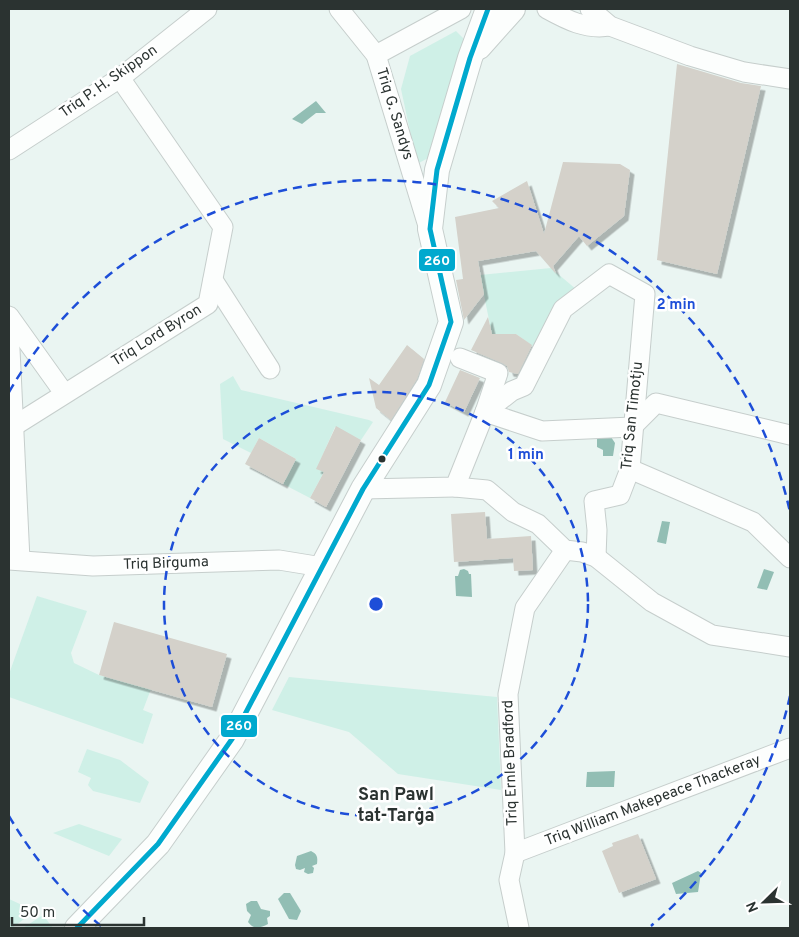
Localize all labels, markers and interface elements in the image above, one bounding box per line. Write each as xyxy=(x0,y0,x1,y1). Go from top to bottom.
street label: Triq P. H. Skippon xyxy=(56,41,162,123)
street label: Triq G. Sandys xyxy=(371,66,417,162)
line badge: 260 xyxy=(418,248,456,272)
text: 260 xyxy=(424,253,450,270)
text: 2 min xyxy=(656,296,696,315)
street label: Triq Lord Byron xyxy=(108,301,206,371)
street label: Triq San Timotju xyxy=(618,361,648,471)
text: 1 min xyxy=(508,446,544,465)
unlabelled marker xyxy=(377,454,387,464)
street label: Triq Birguma xyxy=(123,553,209,575)
centre of rings xyxy=(367,595,385,613)
street label: Triq Ernle Bradford xyxy=(499,700,523,826)
line badge: 260 xyxy=(220,714,258,738)
text: 260 xyxy=(226,718,252,735)
street label: Triq William Makepeace Thackeray xyxy=(542,751,764,851)
district label: San Pawl tat-Tarġa xyxy=(357,784,435,828)
north arrow xyxy=(739,877,789,927)
scale bar xyxy=(12,894,145,926)
text: N xyxy=(744,899,763,914)
text: 50 m xyxy=(20,904,55,923)

